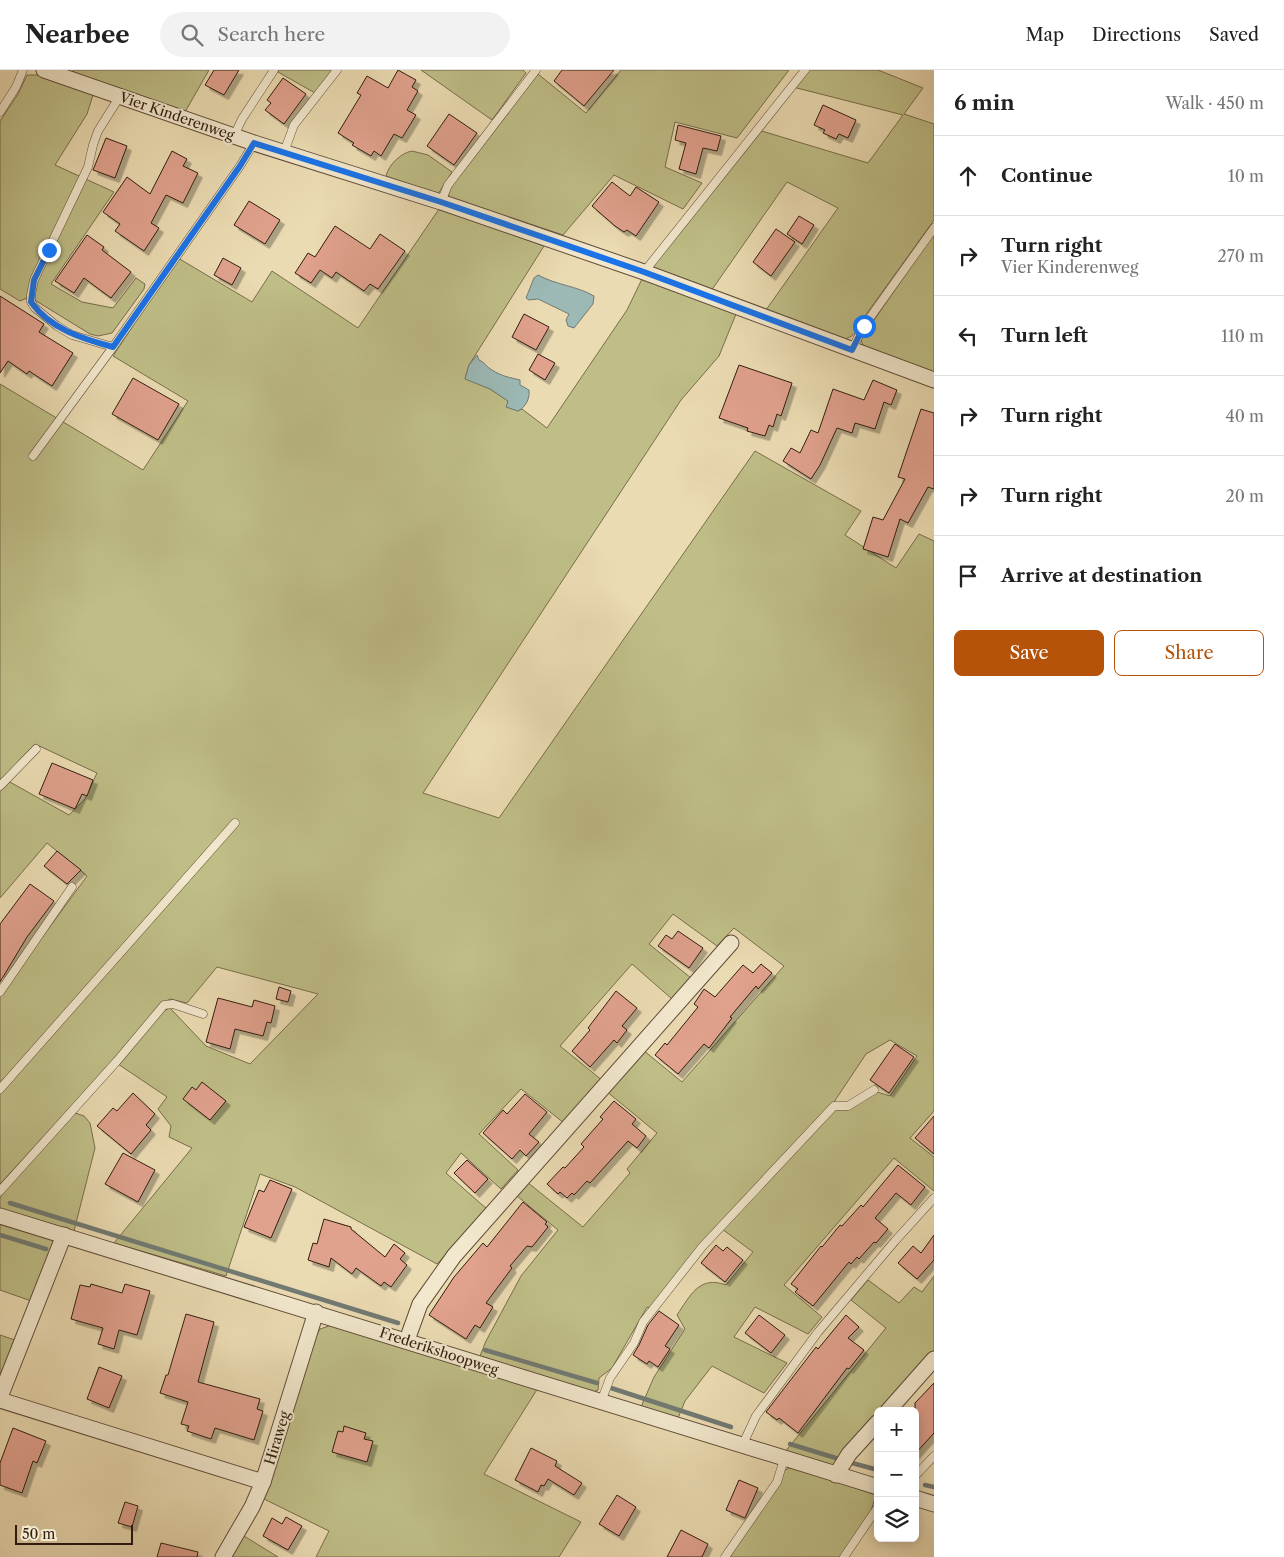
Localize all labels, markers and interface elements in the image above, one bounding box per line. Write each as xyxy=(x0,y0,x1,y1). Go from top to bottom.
search box xyxy=(160,12,510,57)
text: Nearbee xyxy=(25,20,130,49)
icon: search xyxy=(178,21,206,49)
text: Search here xyxy=(218,23,325,46)
text: Map xyxy=(1025,24,1064,46)
text: Directions xyxy=(1092,24,1181,46)
text: Saved xyxy=(1209,24,1259,46)
street label: Vier Kinderenweg xyxy=(116,88,237,144)
text: 6 min xyxy=(954,90,1015,115)
text: Walk · 450 m xyxy=(1166,93,1264,113)
icon: ahead xyxy=(954,162,982,190)
text: Continue xyxy=(1001,164,1093,187)
text: 10 m xyxy=(1228,166,1264,186)
text: Turn right xyxy=(1001,234,1102,257)
route end xyxy=(38,239,61,262)
icon: right xyxy=(954,242,982,270)
text: 270 m xyxy=(1218,246,1264,266)
text: Vier Kinderenweg xyxy=(1001,257,1138,277)
route start xyxy=(853,315,876,338)
icon: left xyxy=(954,322,982,350)
text: Turn left xyxy=(1001,324,1088,347)
text: 110 m xyxy=(1221,326,1264,346)
icon: right xyxy=(954,402,982,430)
text: Turn right xyxy=(1001,404,1102,427)
text: 40 m xyxy=(1225,406,1264,426)
icon: right xyxy=(954,482,982,510)
text: Turn right xyxy=(1001,484,1102,507)
text: 20 m xyxy=(1225,486,1264,506)
icon: arrive xyxy=(954,562,982,590)
text: Arrive at destination xyxy=(1001,564,1202,587)
button: Save xyxy=(954,630,1104,676)
button: Share xyxy=(1114,630,1264,676)
street label: Frederikshoopweg xyxy=(377,1323,501,1379)
map controls xyxy=(874,1407,919,1542)
button: + xyxy=(874,1407,919,1452)
street label: Hiraweg xyxy=(260,1408,294,1467)
button: − xyxy=(874,1452,919,1497)
button: layers xyxy=(874,1497,919,1542)
scale bar xyxy=(15,1522,132,1545)
text: 50 m xyxy=(22,1525,55,1543)

